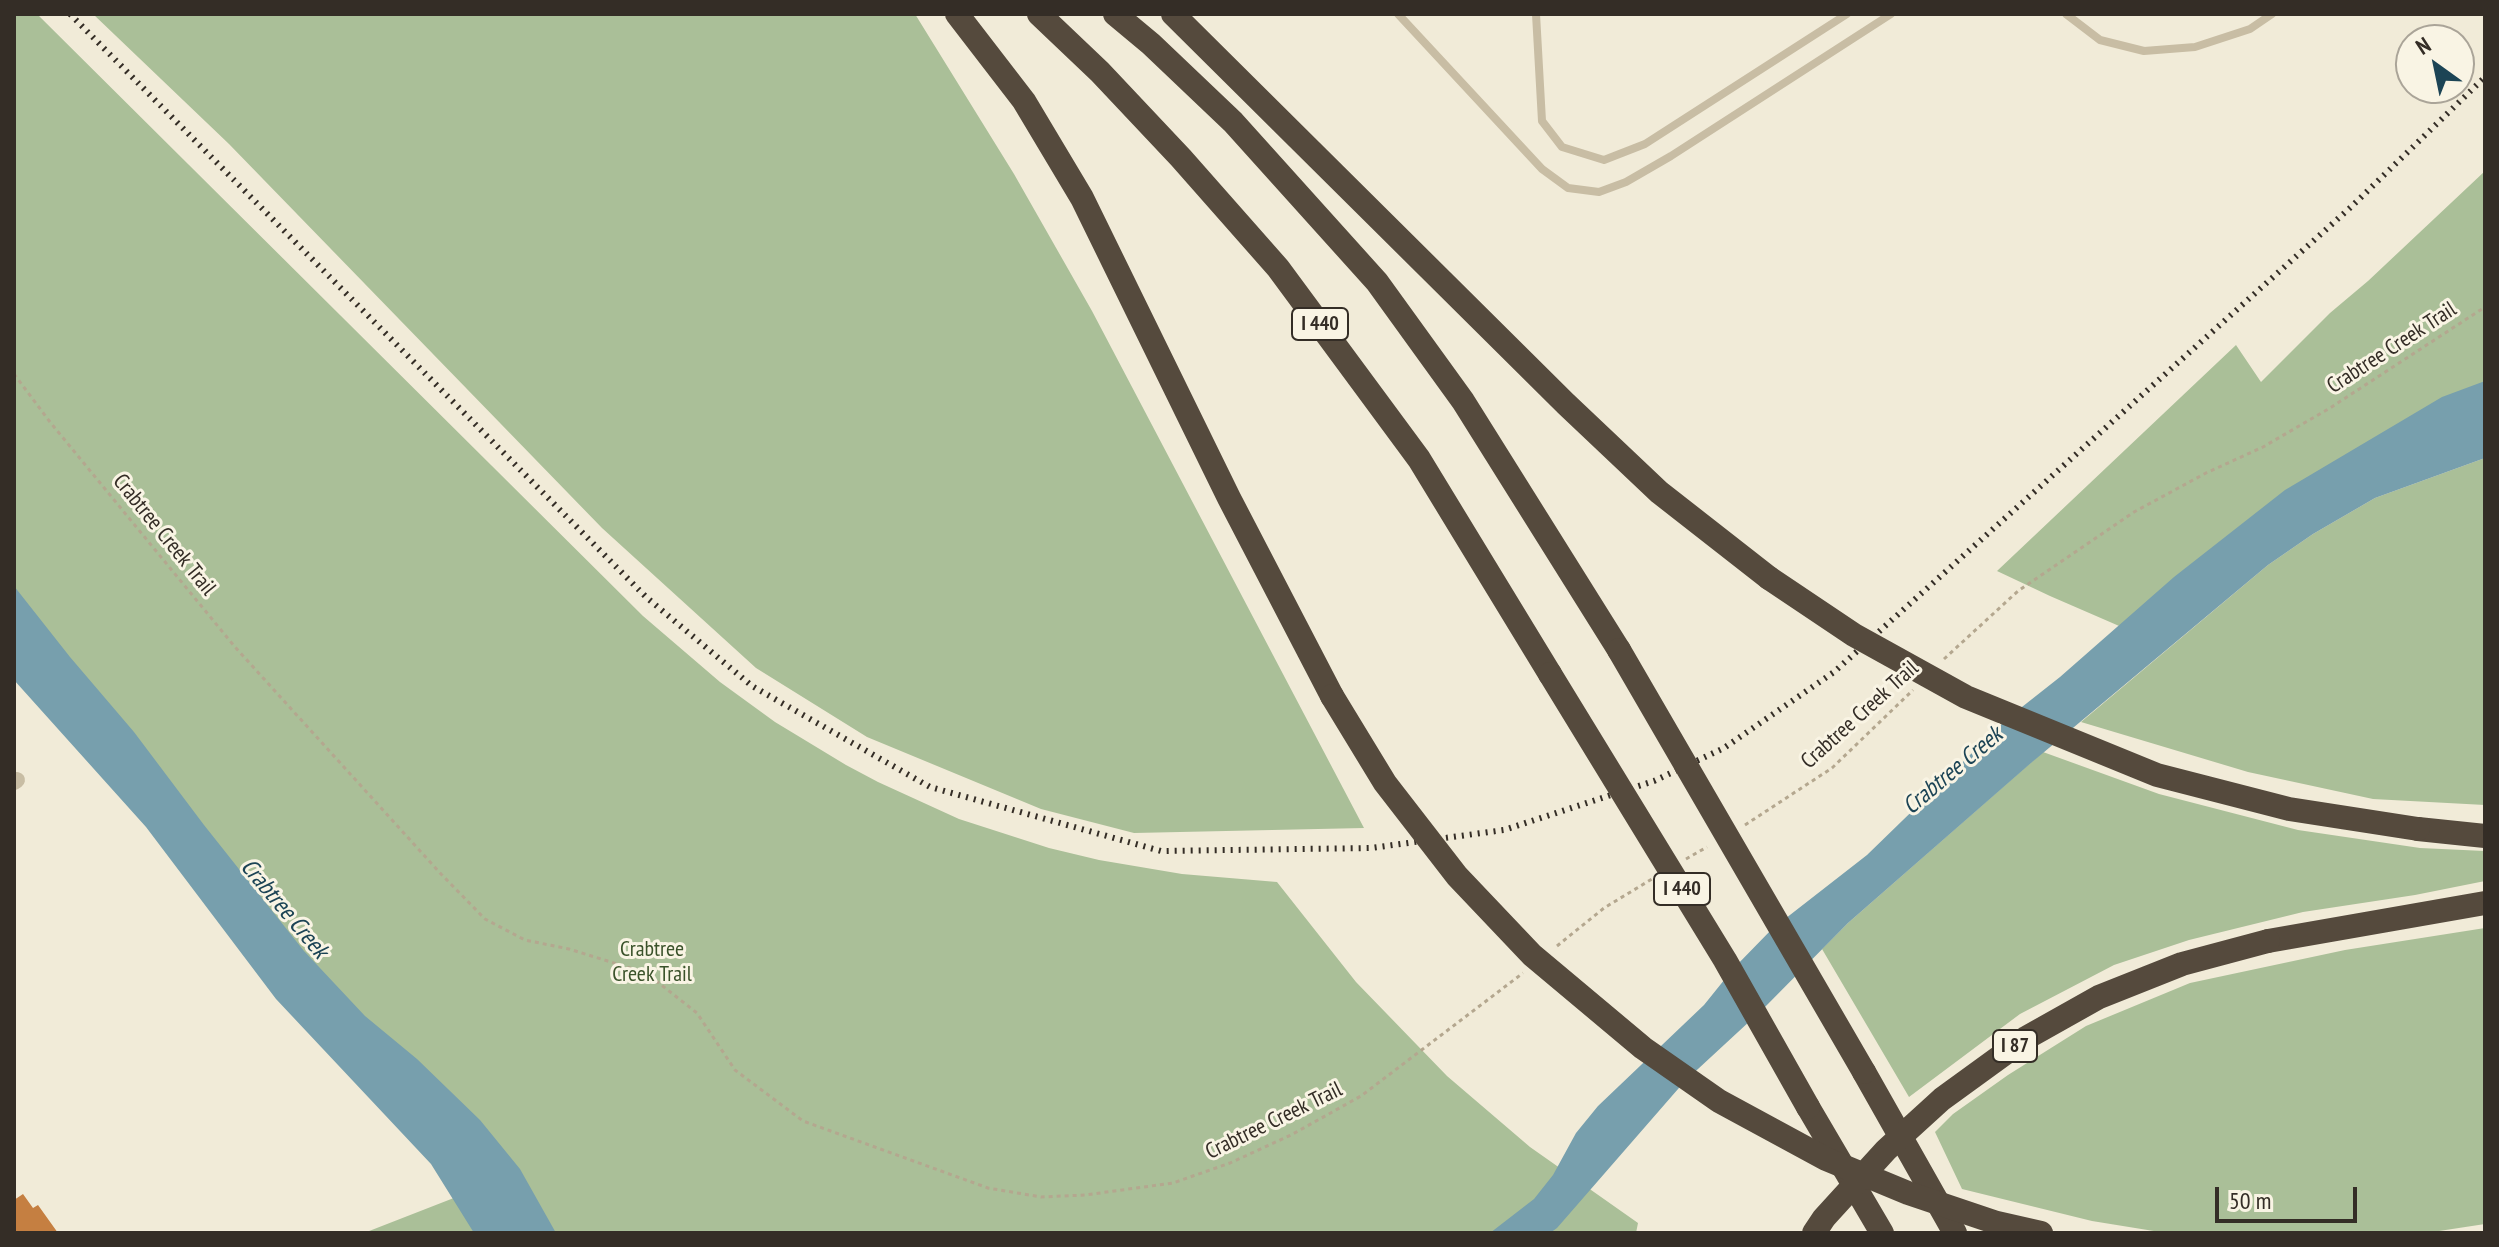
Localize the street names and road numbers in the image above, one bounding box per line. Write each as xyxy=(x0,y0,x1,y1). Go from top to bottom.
street label: Crabtree Creek Trail xyxy=(2322,296,2462,400)
road number: I 440 xyxy=(1292,308,1348,340)
street label: Crabtree Creek Trail xyxy=(107,469,221,601)
street label: Crabtree Creek Trail xyxy=(1796,655,1924,775)
road number: I 440 xyxy=(1654,873,1710,905)
road number: I 87 xyxy=(1993,1030,2037,1062)
street label: Crabtree Creek Trail xyxy=(1201,1077,1347,1165)

